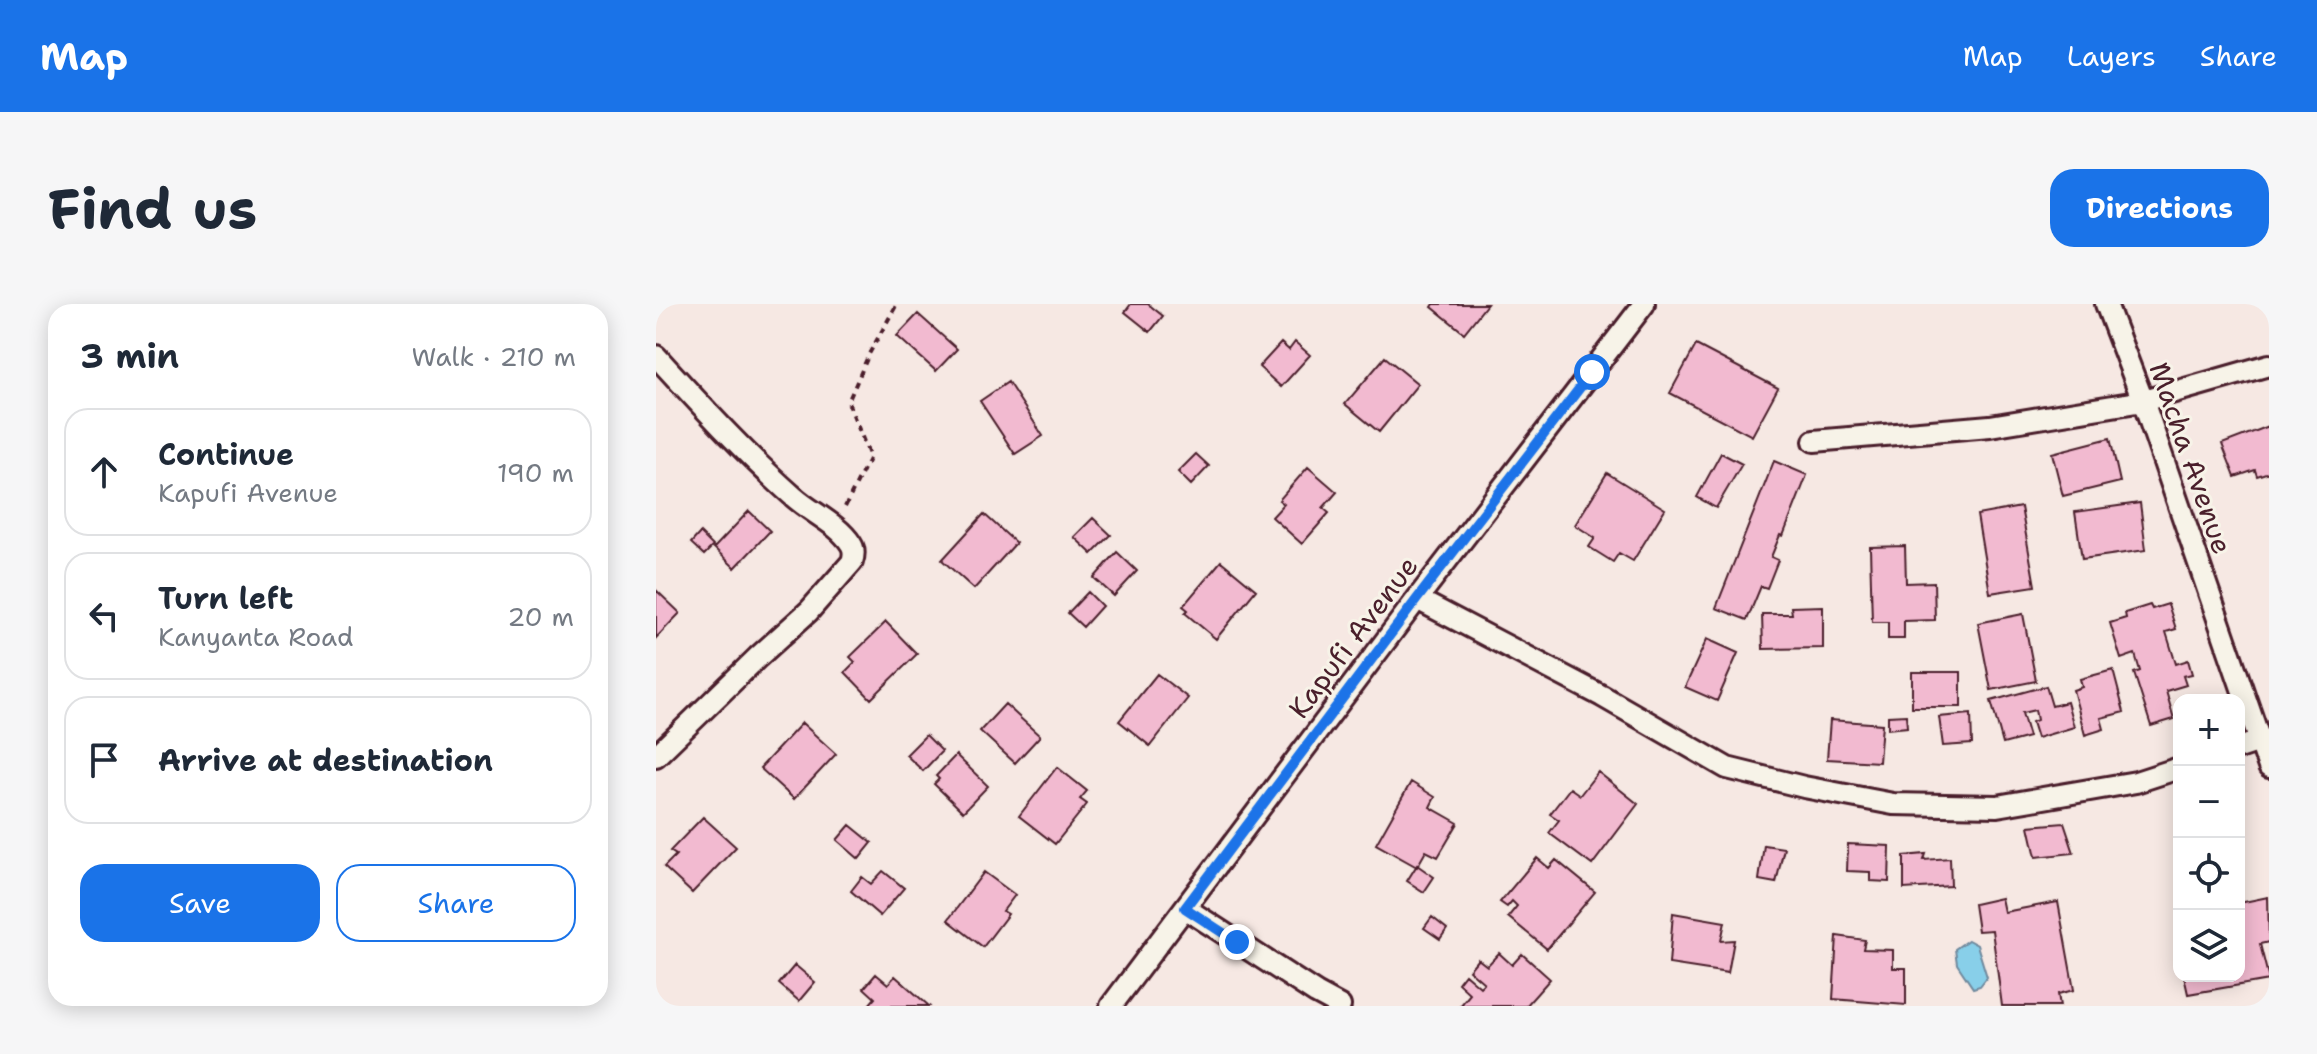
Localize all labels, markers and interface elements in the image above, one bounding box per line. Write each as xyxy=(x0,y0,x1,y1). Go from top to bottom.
text: Map xyxy=(40,31,128,82)
text: Map xyxy=(1963,37,2023,75)
text: Layers xyxy=(2067,37,2156,75)
text: Share xyxy=(2200,37,2277,75)
button: Directions xyxy=(2050,169,2269,247)
text: Find us xyxy=(48,171,257,246)
text: 3 min xyxy=(80,333,179,379)
text: Walk · 210 m xyxy=(412,339,576,374)
route start xyxy=(1574,354,1610,390)
street label: Macha Avenue xyxy=(2140,357,2242,559)
text: Continue xyxy=(158,434,294,475)
icon: ahead xyxy=(82,450,126,494)
text: 190 m xyxy=(497,455,574,490)
text: Kapufi Avenue xyxy=(158,475,338,510)
street label: Kapufi Avenue xyxy=(1279,548,1427,726)
text: Turn left xyxy=(158,578,293,619)
icon: left xyxy=(82,594,126,638)
text: 20 m xyxy=(507,599,574,634)
text: Kanyanta Road xyxy=(158,619,354,654)
map controls xyxy=(2173,694,2245,982)
button: + xyxy=(2173,694,2245,766)
icon: arrive xyxy=(82,738,126,782)
text: Arrive at destination xyxy=(158,740,493,781)
button: − xyxy=(2173,766,2245,838)
button: locate xyxy=(2173,838,2245,910)
button: Save xyxy=(80,864,320,942)
button: Share xyxy=(336,864,576,942)
button: layers xyxy=(2173,910,2245,982)
route end xyxy=(1219,924,1255,960)

